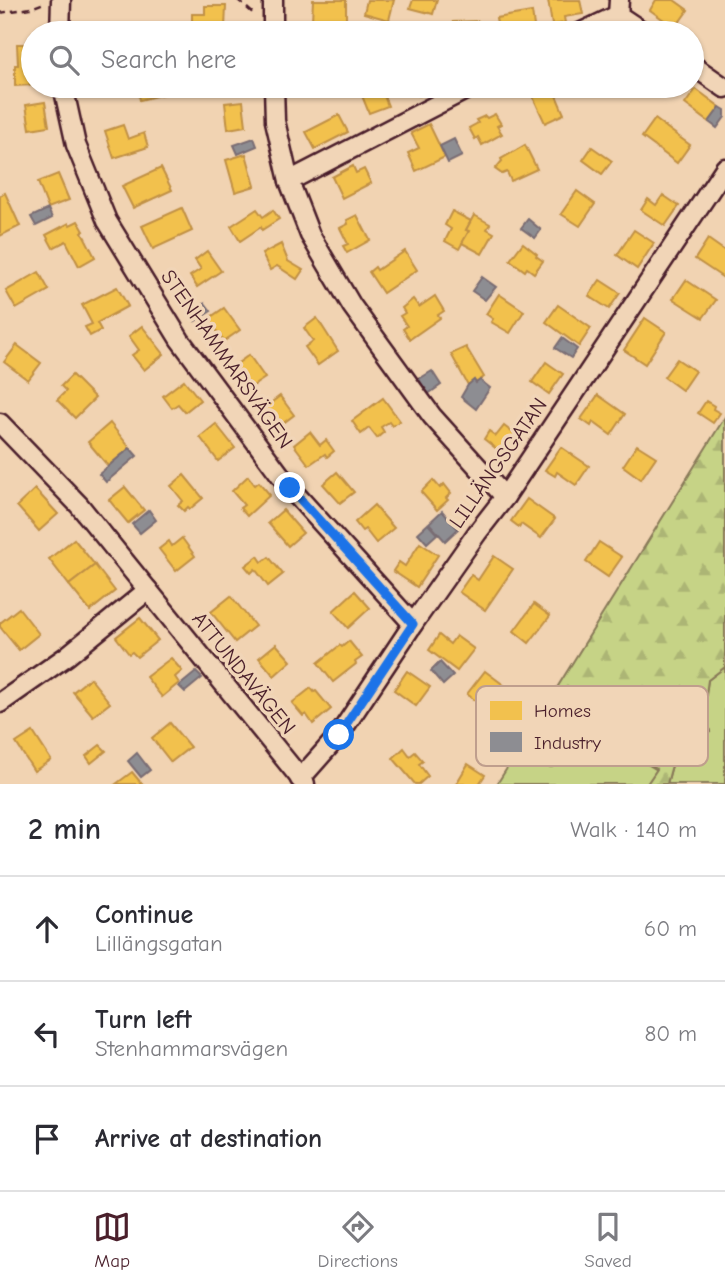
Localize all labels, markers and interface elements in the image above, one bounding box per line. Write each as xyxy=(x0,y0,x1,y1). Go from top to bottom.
search box xyxy=(21,21,704,98)
icon: search xyxy=(45,41,83,79)
text: Search here xyxy=(101,45,236,75)
street label: STENHAMMARSVÄGEN xyxy=(156,265,298,453)
street label: LILLÄNGSGATAN xyxy=(444,393,552,533)
route end xyxy=(274,472,305,503)
street label: ATTUNDAVÄGEN xyxy=(187,607,301,739)
legend xyxy=(476,686,708,766)
text: Homes xyxy=(534,700,591,722)
route start xyxy=(323,719,354,750)
text: Industry xyxy=(534,732,602,754)
text: 2 min xyxy=(28,812,101,847)
text: Walk · 140 m xyxy=(570,816,697,843)
text: Continue xyxy=(95,900,193,930)
icon: ahead xyxy=(28,910,66,948)
text: 60 m xyxy=(644,915,697,942)
text: Lillängsgatan xyxy=(95,930,223,957)
text: Turn left xyxy=(95,1005,192,1035)
icon: left xyxy=(28,1015,66,1053)
text: 80 m xyxy=(644,1020,697,1047)
text: Stenhammarsvägen xyxy=(95,1035,288,1062)
icon: arrive xyxy=(28,1120,66,1158)
text: Arrive at destination xyxy=(95,1124,322,1154)
tab: Map xyxy=(93,1208,131,1272)
tab: Directions xyxy=(318,1208,398,1272)
tab: Saved xyxy=(584,1208,632,1272)

